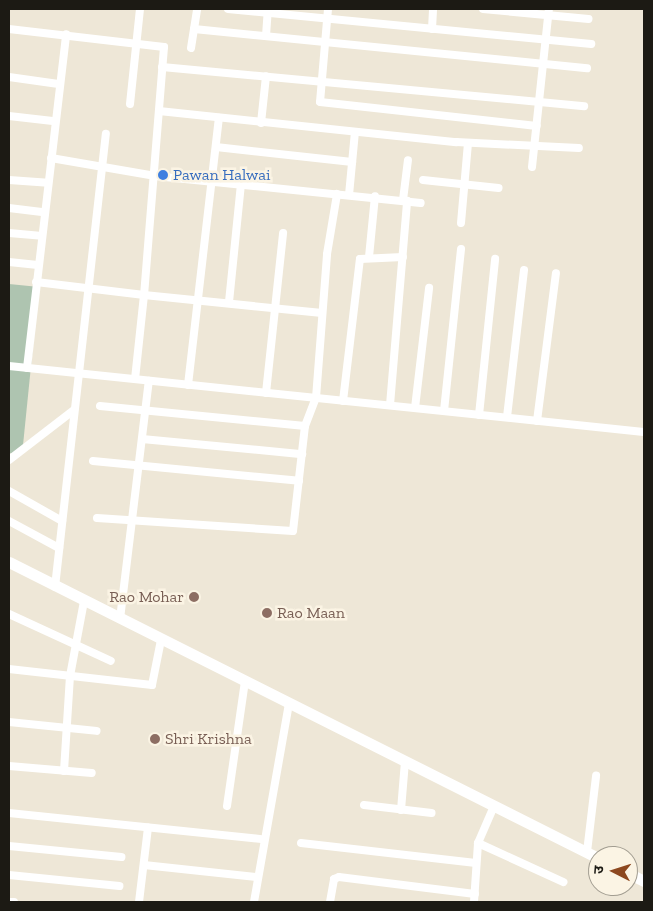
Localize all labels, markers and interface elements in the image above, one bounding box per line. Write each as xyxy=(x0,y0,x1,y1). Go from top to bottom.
place label: Pawan Halwai xyxy=(173,165,270,185)
marker: Pawan Halwai xyxy=(157,169,169,181)
place label: Rao Mohar xyxy=(109,587,184,607)
marker: Rao Mohar xyxy=(188,591,200,603)
place label: Rao Maan xyxy=(277,603,345,623)
marker: Rao Maan xyxy=(261,607,273,619)
place label: Shri Krishna xyxy=(165,729,252,749)
marker: Shri Krishna xyxy=(149,733,161,745)
north arrow xyxy=(588,846,638,896)
text: उ xyxy=(590,865,607,875)

